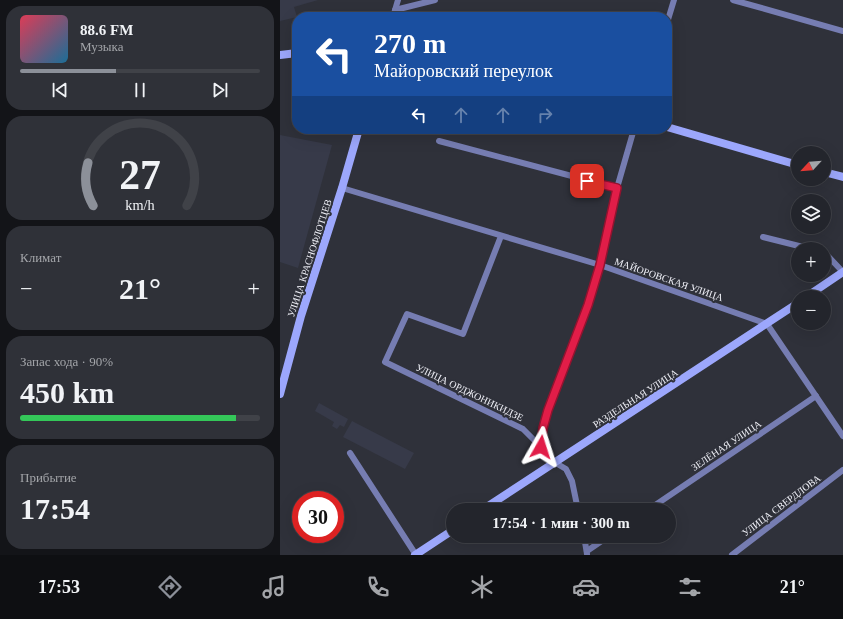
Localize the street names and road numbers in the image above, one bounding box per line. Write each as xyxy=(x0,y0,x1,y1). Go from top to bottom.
street label: УЛИЦА КРАСНОФЛОТЦЕВ xyxy=(285,198,334,318)
street label: МАЙОРОВСКАЯ УЛИЦА xyxy=(613,256,725,304)
street label: УЛИЦА ОРДЖОНИКИДЗЕ xyxy=(414,362,525,423)
street label: РАЗДЕЛЬНАЯ УЛИЦА xyxy=(591,366,680,430)
street label: ЗЕЛЁНАЯ УЛИЦА xyxy=(689,418,764,473)
street label: УЛИЦА СВЕРДЛОВА xyxy=(740,472,823,538)

